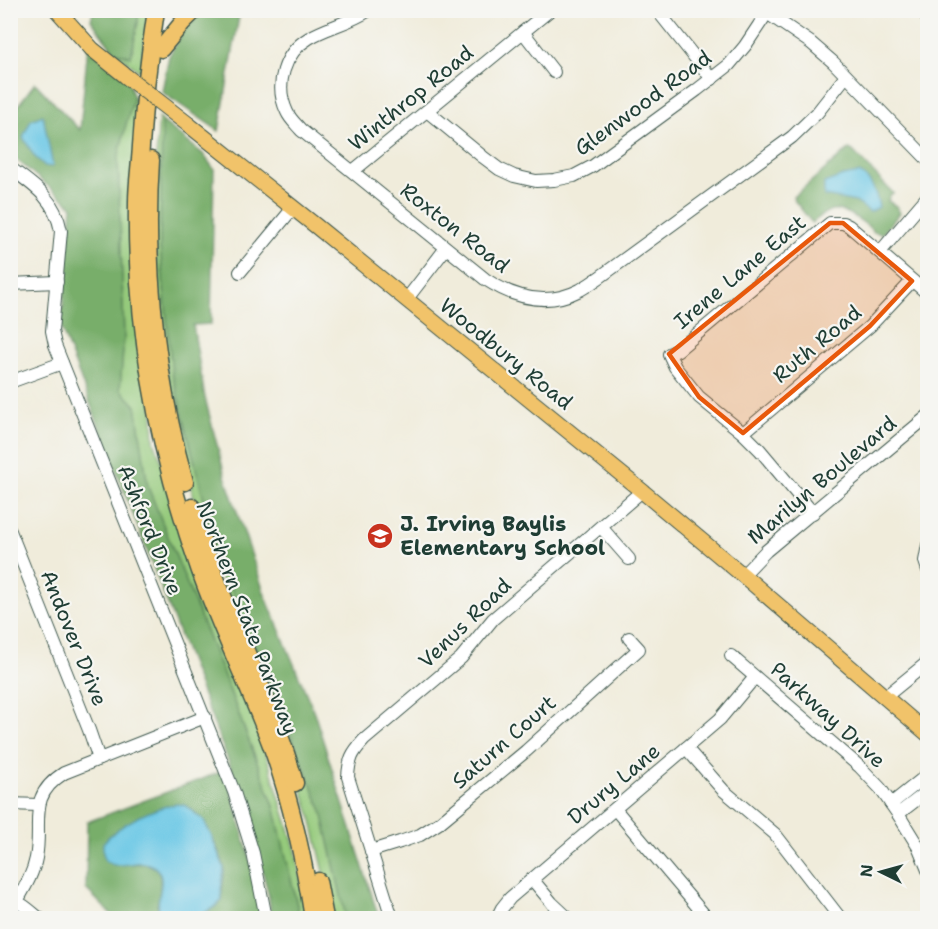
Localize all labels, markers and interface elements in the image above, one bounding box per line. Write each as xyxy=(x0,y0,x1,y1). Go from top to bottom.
street label: Winthrop Road xyxy=(343,39,479,157)
street label: Glenwood Road xyxy=(569,44,717,162)
street label: Roxton Road xyxy=(395,176,515,280)
street label: Irene Lane East xyxy=(668,209,812,335)
street label: Woodbury Road xyxy=(434,292,578,416)
street label: Ruth Road xyxy=(767,299,867,389)
street label: Marilyn Boulevard xyxy=(742,409,902,551)
street label: Ashford Drive xyxy=(111,461,189,599)
street label: Northern State Parkway xyxy=(189,497,305,739)
place label: J. Irving Baylis Elementary School xyxy=(400,510,605,562)
school or university icon: J. Irving Baylis Elementary School xyxy=(365,521,395,551)
street label: Andover Drive xyxy=(34,566,114,710)
street label: Venus Road xyxy=(412,572,518,674)
street label: Parkway Drive xyxy=(764,656,892,774)
street label: Saturn Court xyxy=(446,689,562,795)
street label: Drury Lane xyxy=(562,737,666,831)
north arrow xyxy=(851,842,911,902)
text: N xyxy=(856,864,878,878)

